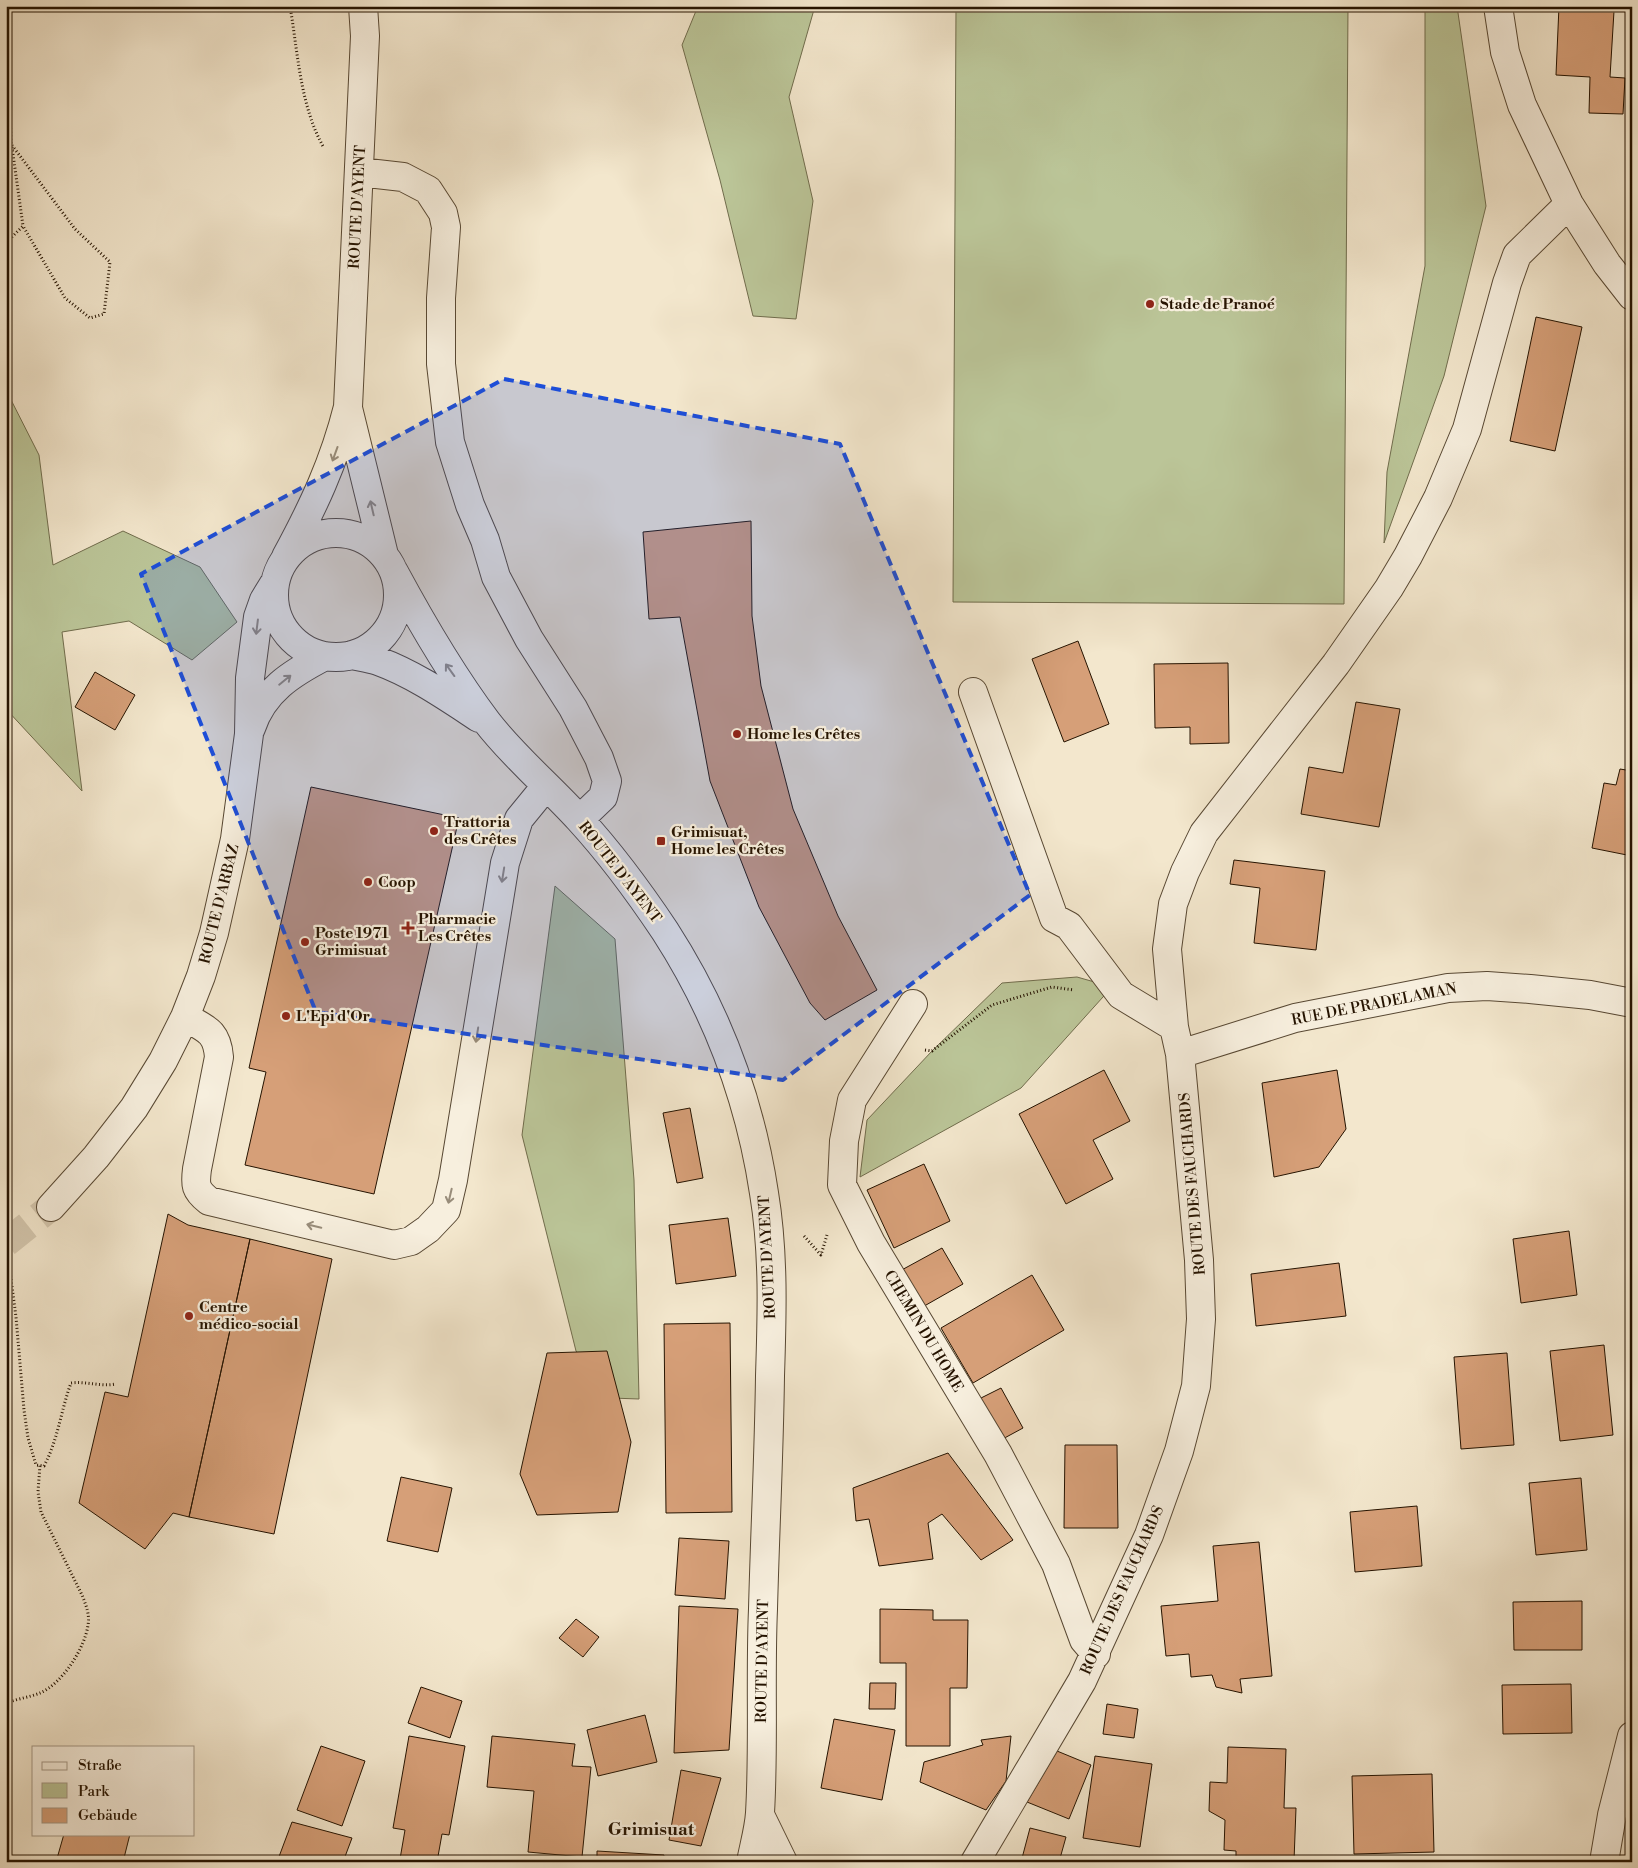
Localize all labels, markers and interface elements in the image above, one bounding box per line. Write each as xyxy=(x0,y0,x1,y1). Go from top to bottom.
street label: ROUTE D'AYENT xyxy=(345,144,370,269)
place label: Stade de Pranoé xyxy=(1160,295,1275,314)
marker: Stade de Pranoé xyxy=(1144,298,1156,310)
one-way arrow xyxy=(330,446,339,461)
one-way arrow xyxy=(367,500,376,516)
one-way arrow xyxy=(252,618,262,634)
one-way arrow xyxy=(445,663,455,677)
one-way arrow xyxy=(278,675,292,685)
place label: Home les Crêtes xyxy=(747,725,860,744)
marker: Home les Crêtes xyxy=(731,728,743,740)
place label: Trattoria des Crêtes xyxy=(444,813,516,849)
street label: ROUTE D'AYENT xyxy=(574,818,666,927)
place label: Grimisuat, Home les Crêtes xyxy=(671,823,784,859)
marker: Trattoria des Crêtes xyxy=(428,825,440,837)
marker: Grimisuat, Home les Crêtes xyxy=(655,835,667,847)
street label: ROUTE D'ARBAZ xyxy=(195,842,244,966)
one-way arrow xyxy=(498,867,508,883)
place label: Coop xyxy=(378,873,416,892)
marker: Coop xyxy=(362,876,374,888)
place label: Pharmacie Les Crêtes xyxy=(418,910,496,946)
marker: Pharmacie Les Crêtes xyxy=(402,922,414,934)
place label: Poste 1971 Grimisuat xyxy=(315,924,389,960)
marker: Poste 1971 Grimisuat xyxy=(299,936,311,948)
street label: RUE DE PRADELAMAN xyxy=(1290,979,1458,1030)
place label: L'Epi d'Or xyxy=(296,1007,370,1026)
marker: L'Epi d'Or xyxy=(280,1010,292,1022)
one-way arrow xyxy=(472,1027,482,1043)
street label: ROUTE DES FAUCHARDS xyxy=(1175,1092,1210,1276)
one-way arrow xyxy=(445,1187,454,1203)
street label: ROUTE D'AYENT xyxy=(755,1194,780,1319)
one-way arrow xyxy=(306,1221,322,1230)
street label: CHEMIN DU HOME xyxy=(880,1267,967,1396)
place label: Centre médico-social xyxy=(199,1298,298,1334)
marker: Centre médico-social xyxy=(183,1310,195,1322)
street label: ROUTE DES FAUCHARDS xyxy=(1077,1503,1168,1678)
street label: ROUTE D'AYENT xyxy=(752,1598,773,1723)
legend xyxy=(32,1746,195,1836)
text: Straße xyxy=(78,1756,122,1775)
text: Park xyxy=(78,1782,110,1801)
text: Gebäude xyxy=(78,1806,137,1825)
district label: Grimisuat xyxy=(608,1818,695,1841)

